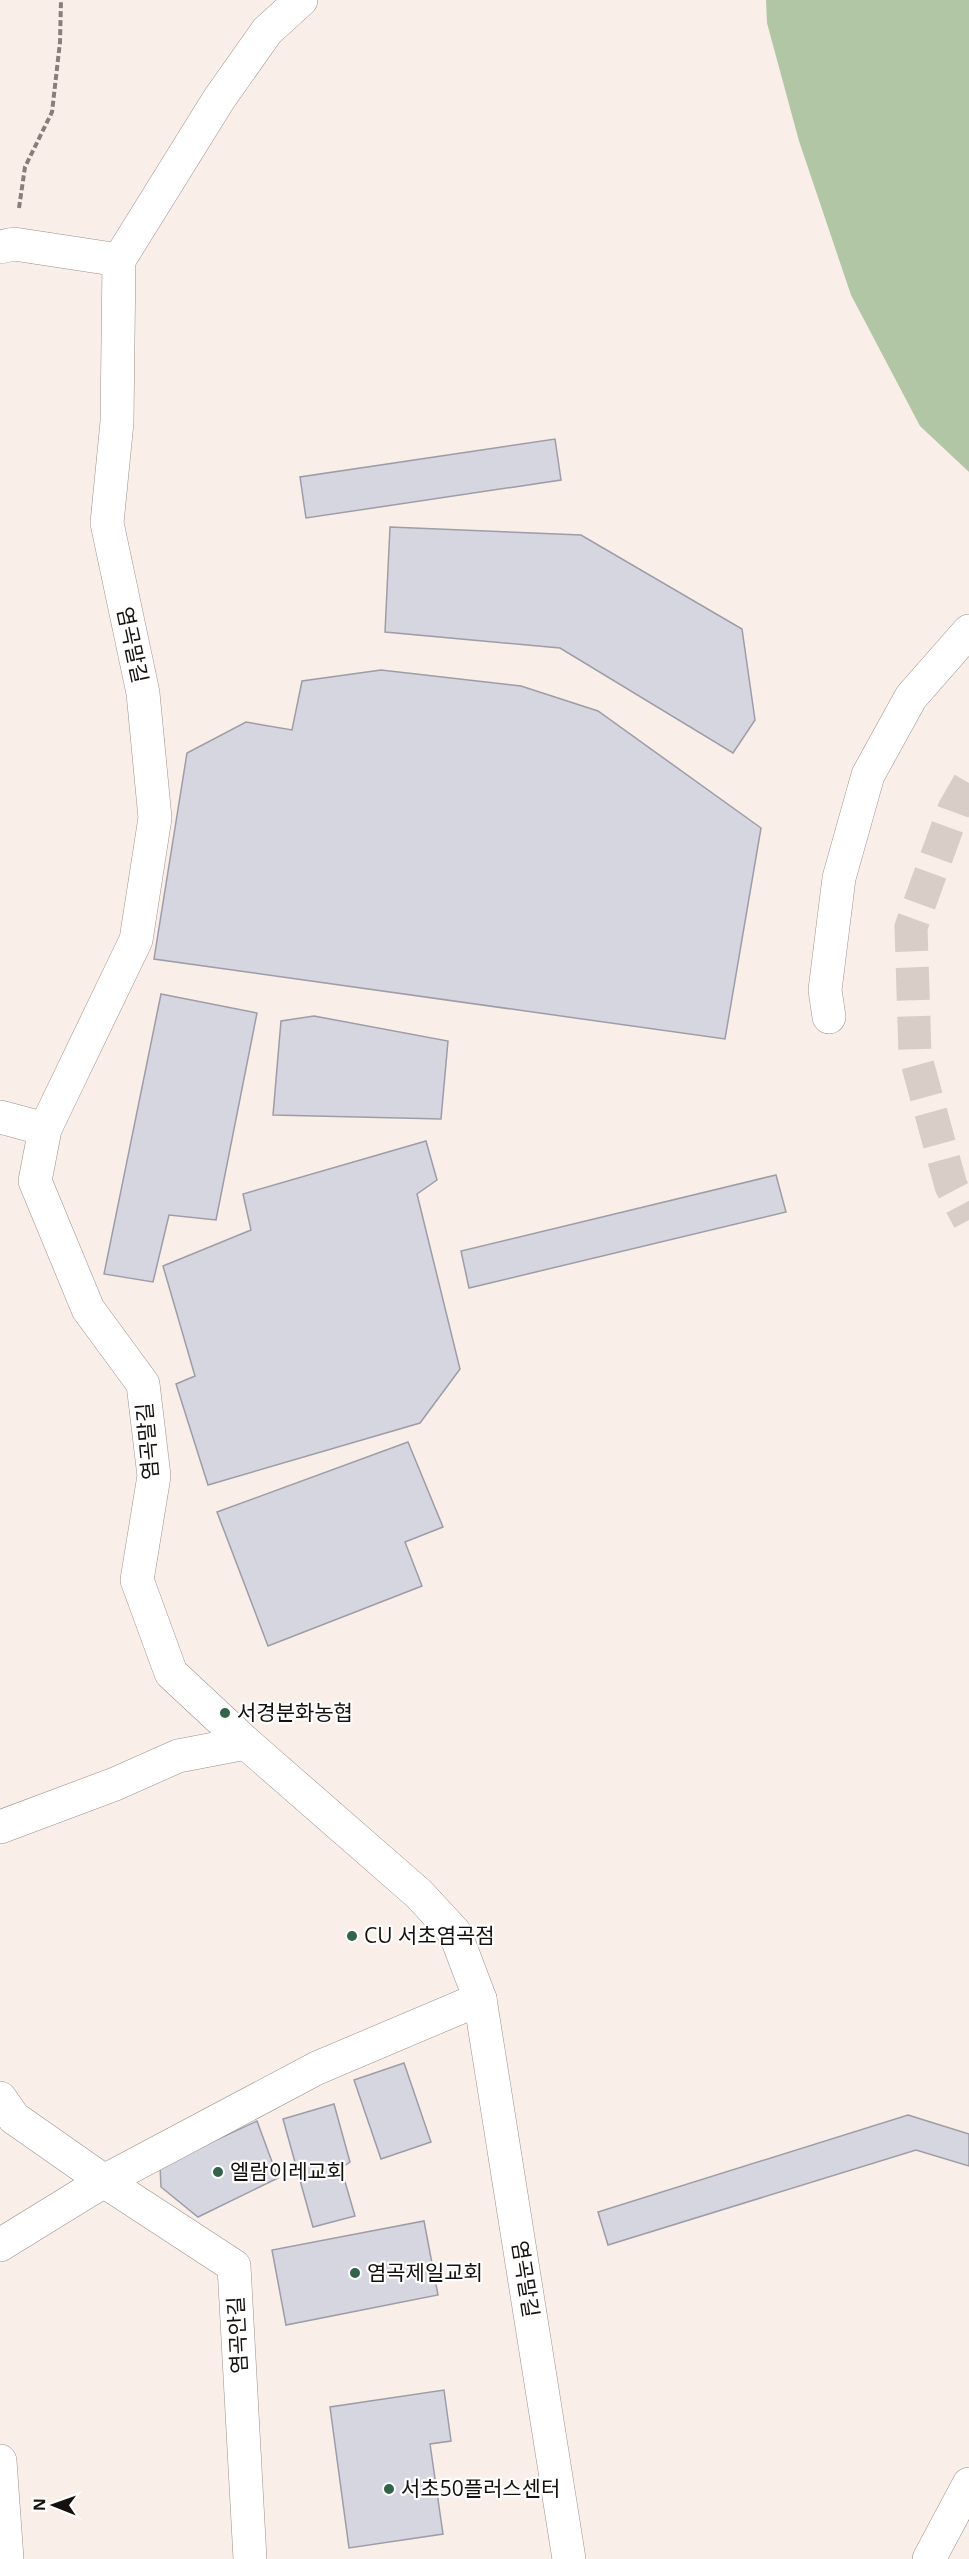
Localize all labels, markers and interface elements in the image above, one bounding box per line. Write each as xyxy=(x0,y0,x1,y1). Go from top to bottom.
street label: 염곡말길 xyxy=(111,604,155,685)
street label: 염곡말길 xyxy=(130,1401,164,1481)
place label: 서경분화농협 xyxy=(237,1698,353,1726)
marker: 서경분화농협 xyxy=(218,1706,232,1720)
place label: CU 서초염곡점 xyxy=(364,1921,495,1949)
marker: CU 서초염곡점 xyxy=(345,1929,359,1943)
place label: 엘람이레교회 xyxy=(230,2157,346,2185)
marker: 엘람이레교회 xyxy=(211,2165,225,2179)
street label: 염곡말길 xyxy=(506,2238,546,2319)
place label: 염곡제일교회 xyxy=(367,2258,483,2286)
marker: 염곡제일교회 xyxy=(348,2266,362,2280)
street label: 염곡안길 xyxy=(221,2296,253,2374)
place label: 서초50플러스센터 xyxy=(401,2474,560,2502)
north arrow xyxy=(24,2475,84,2535)
marker: 서초50플러스센터 xyxy=(382,2482,396,2496)
text: N xyxy=(28,2498,50,2511)

